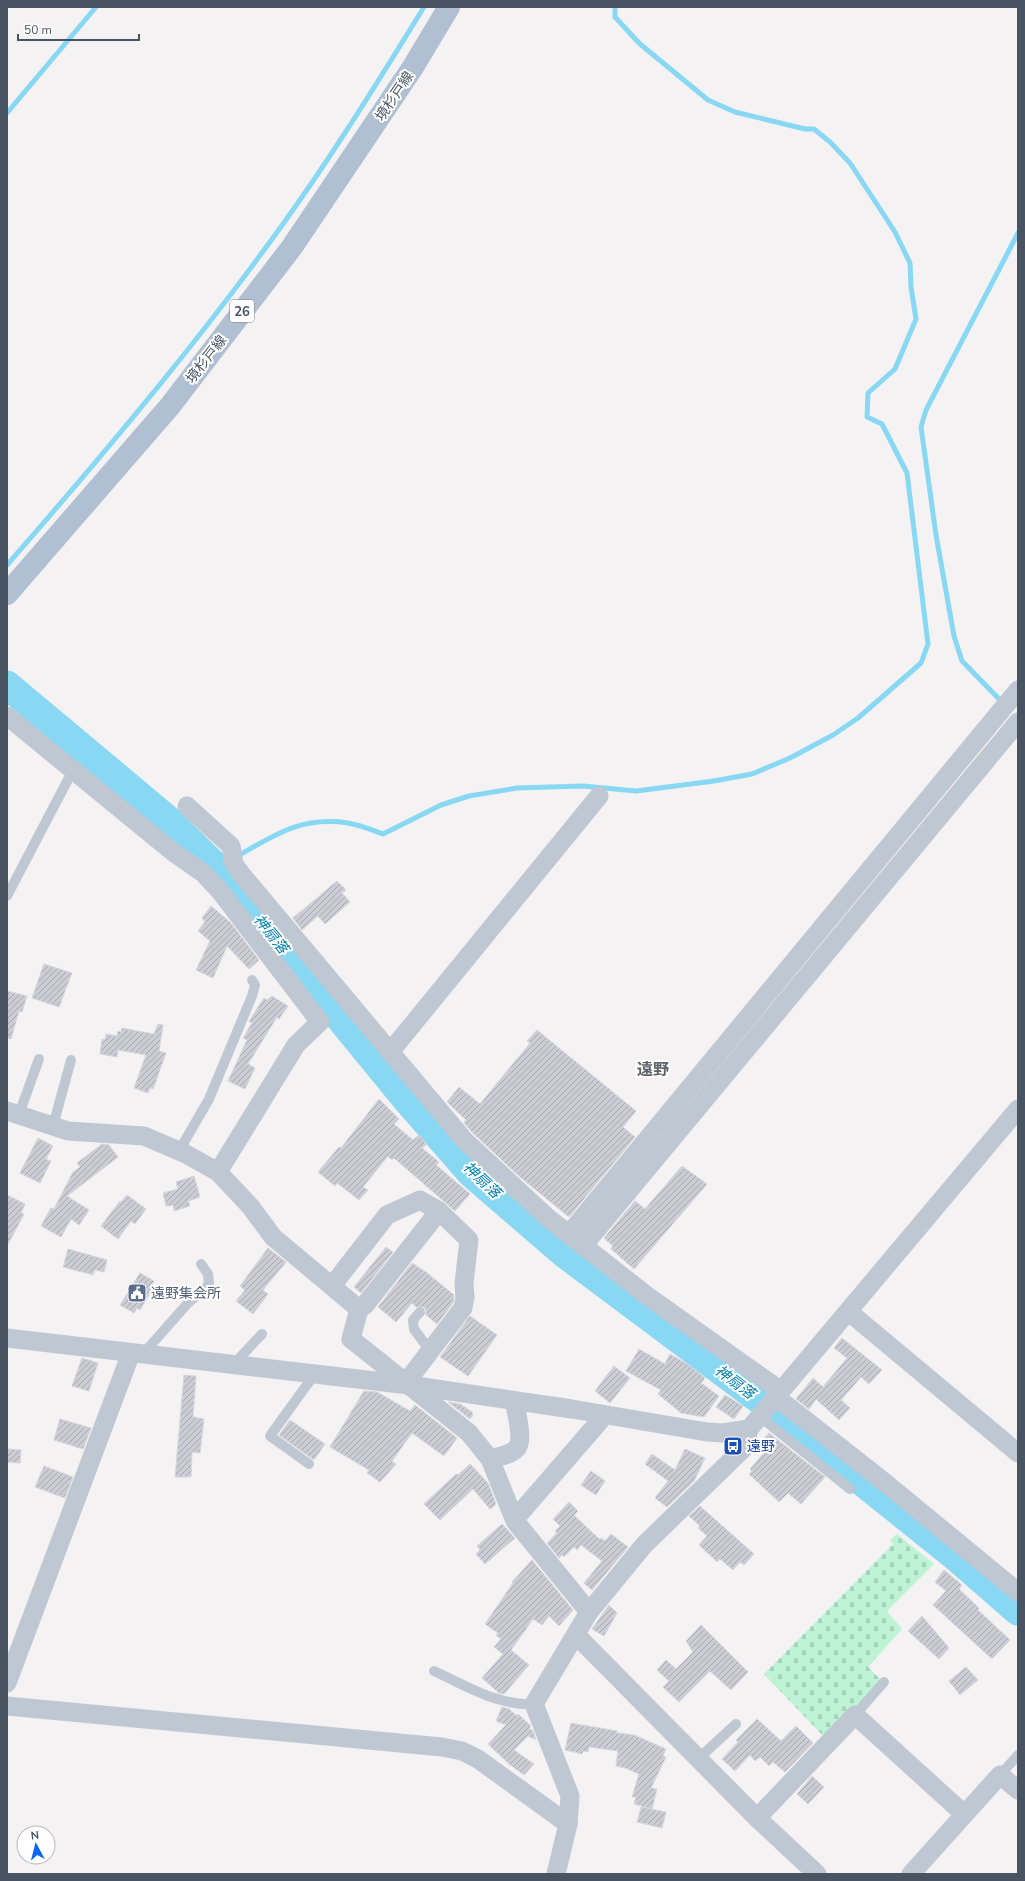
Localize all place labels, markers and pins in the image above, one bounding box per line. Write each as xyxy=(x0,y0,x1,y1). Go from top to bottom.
public building icon: 遠野集会所 xyxy=(126,1282,148,1304)
place label: 遠野集会所 xyxy=(151,1284,221,1303)
bus stop icon: 遠野 xyxy=(722,1435,744,1457)
place label: 遠野 xyxy=(747,1437,775,1456)

